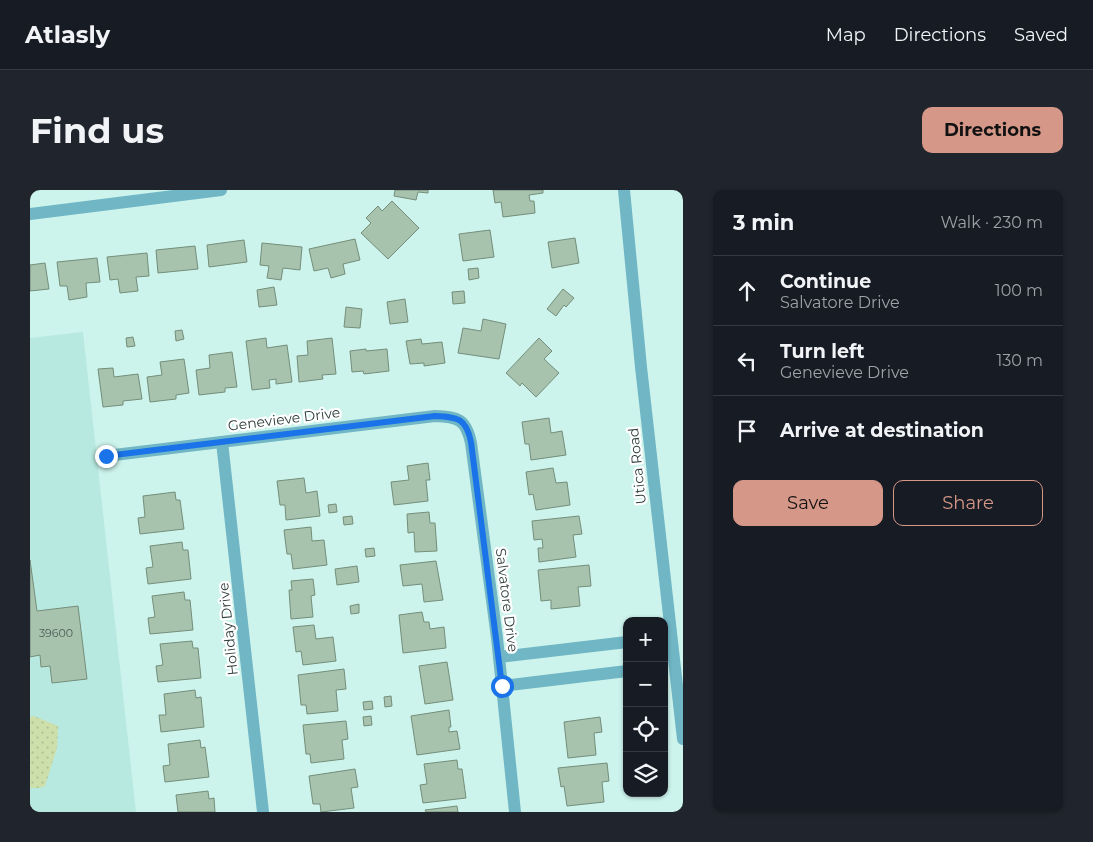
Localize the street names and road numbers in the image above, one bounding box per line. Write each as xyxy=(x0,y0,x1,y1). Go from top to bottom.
street label: Genevieve Drive xyxy=(227,403,341,435)
street label: Utica Road xyxy=(624,427,650,505)
street label: Salvatore Drive xyxy=(492,547,522,653)
street label: Holiday Drive xyxy=(214,582,242,676)

